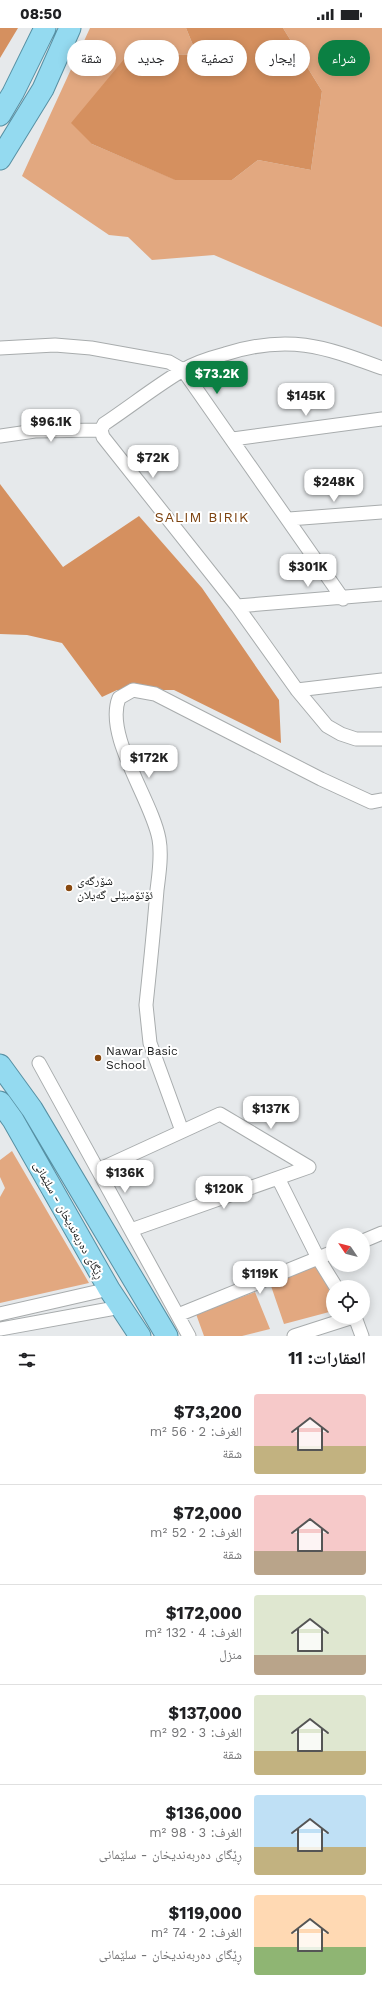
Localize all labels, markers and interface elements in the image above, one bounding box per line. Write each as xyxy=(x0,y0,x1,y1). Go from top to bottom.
text: 08:50 xyxy=(20,5,62,23)
chip: شقة xyxy=(67,40,116,76)
chip: جديد xyxy=(124,40,179,76)
chip: تصفية xyxy=(187,40,247,76)
chip: إيجار xyxy=(255,40,310,76)
chip: شراء xyxy=(318,40,370,76)
pin: $73.2K xyxy=(184,361,250,395)
text: $73.2K xyxy=(195,366,239,381)
pin: $145K xyxy=(278,383,334,417)
text: $145K xyxy=(287,388,325,403)
pin: $96.1K xyxy=(18,409,84,443)
text: $96.1K xyxy=(30,414,72,429)
pin: $72K xyxy=(129,445,177,479)
text: $72K xyxy=(137,450,170,465)
pin: $248K xyxy=(306,469,362,503)
text: $248K xyxy=(313,474,355,489)
district label: SALIM BIRIK xyxy=(155,509,249,525)
pin: $301K xyxy=(280,554,336,588)
text: $301K xyxy=(288,559,328,574)
pin: $172K xyxy=(121,745,177,779)
text: $172K xyxy=(130,750,168,765)
place label: شۆرگه‌ى ئۆتۆمبێلى گه‌یلان xyxy=(77,874,153,902)
marker: شۆرگه‌ى ئۆتۆمبێلى گه‌یلان xyxy=(64,883,74,893)
place label: Nawar Basic School xyxy=(106,1044,178,1072)
marker: Nawar Basic School xyxy=(93,1053,103,1063)
pin: $137K xyxy=(243,1096,299,1130)
text: $137K xyxy=(252,1101,290,1116)
street label: ڕێگای دەربەندیخان - سلێمانی xyxy=(29,1159,107,1283)
pin: $136K xyxy=(97,1160,153,1194)
text: $136K xyxy=(106,1165,144,1180)
pin: $120K xyxy=(196,1176,252,1210)
text: $120K xyxy=(204,1181,244,1196)
north arrow xyxy=(326,1228,370,1272)
map controls xyxy=(326,1228,370,1324)
pin: $119K xyxy=(232,1261,288,1295)
text: $119K xyxy=(242,1266,278,1281)
button: locate xyxy=(326,1280,370,1324)
text: العقارات: 11 xyxy=(288,1348,366,1368)
icon: filters xyxy=(16,1349,38,1371)
text: $73,200 xyxy=(174,1402,242,1422)
icon: home xyxy=(286,1410,334,1458)
text: الغرف: 2 · 56 m² xyxy=(150,1424,242,1439)
text: شقة xyxy=(223,1446,242,1461)
text: $72,000 xyxy=(173,1503,242,1523)
icon: home xyxy=(286,1511,334,1559)
text: الغرف: 2 · 52 m² xyxy=(150,1525,242,1540)
text: شقة xyxy=(223,1547,242,1562)
text: $172,000 xyxy=(166,1603,242,1623)
icon: home xyxy=(286,1611,334,1659)
text: الغرف: 4 · 132 m² xyxy=(145,1625,242,1640)
text: منزل xyxy=(219,1647,242,1662)
text: $137,000 xyxy=(168,1703,242,1723)
icon: home xyxy=(286,1711,334,1759)
text: الغرف: 3 · 92 m² xyxy=(150,1725,242,1740)
text: شقة xyxy=(223,1747,242,1762)
text: $136,000 xyxy=(166,1803,242,1823)
icon: home xyxy=(286,1811,334,1859)
text: الغرف: 3 · 98 m² xyxy=(149,1825,242,1840)
text: ڕێگای دەربەندیخان - سلێمانی xyxy=(99,1847,242,1862)
text: $119,000 xyxy=(168,1903,242,1923)
icon: home xyxy=(286,1911,334,1959)
text: الغرف: 2 · 74 m² xyxy=(151,1925,242,1940)
text: ڕێگای دەربەندیخان - سلێمانی xyxy=(99,1947,242,1962)

